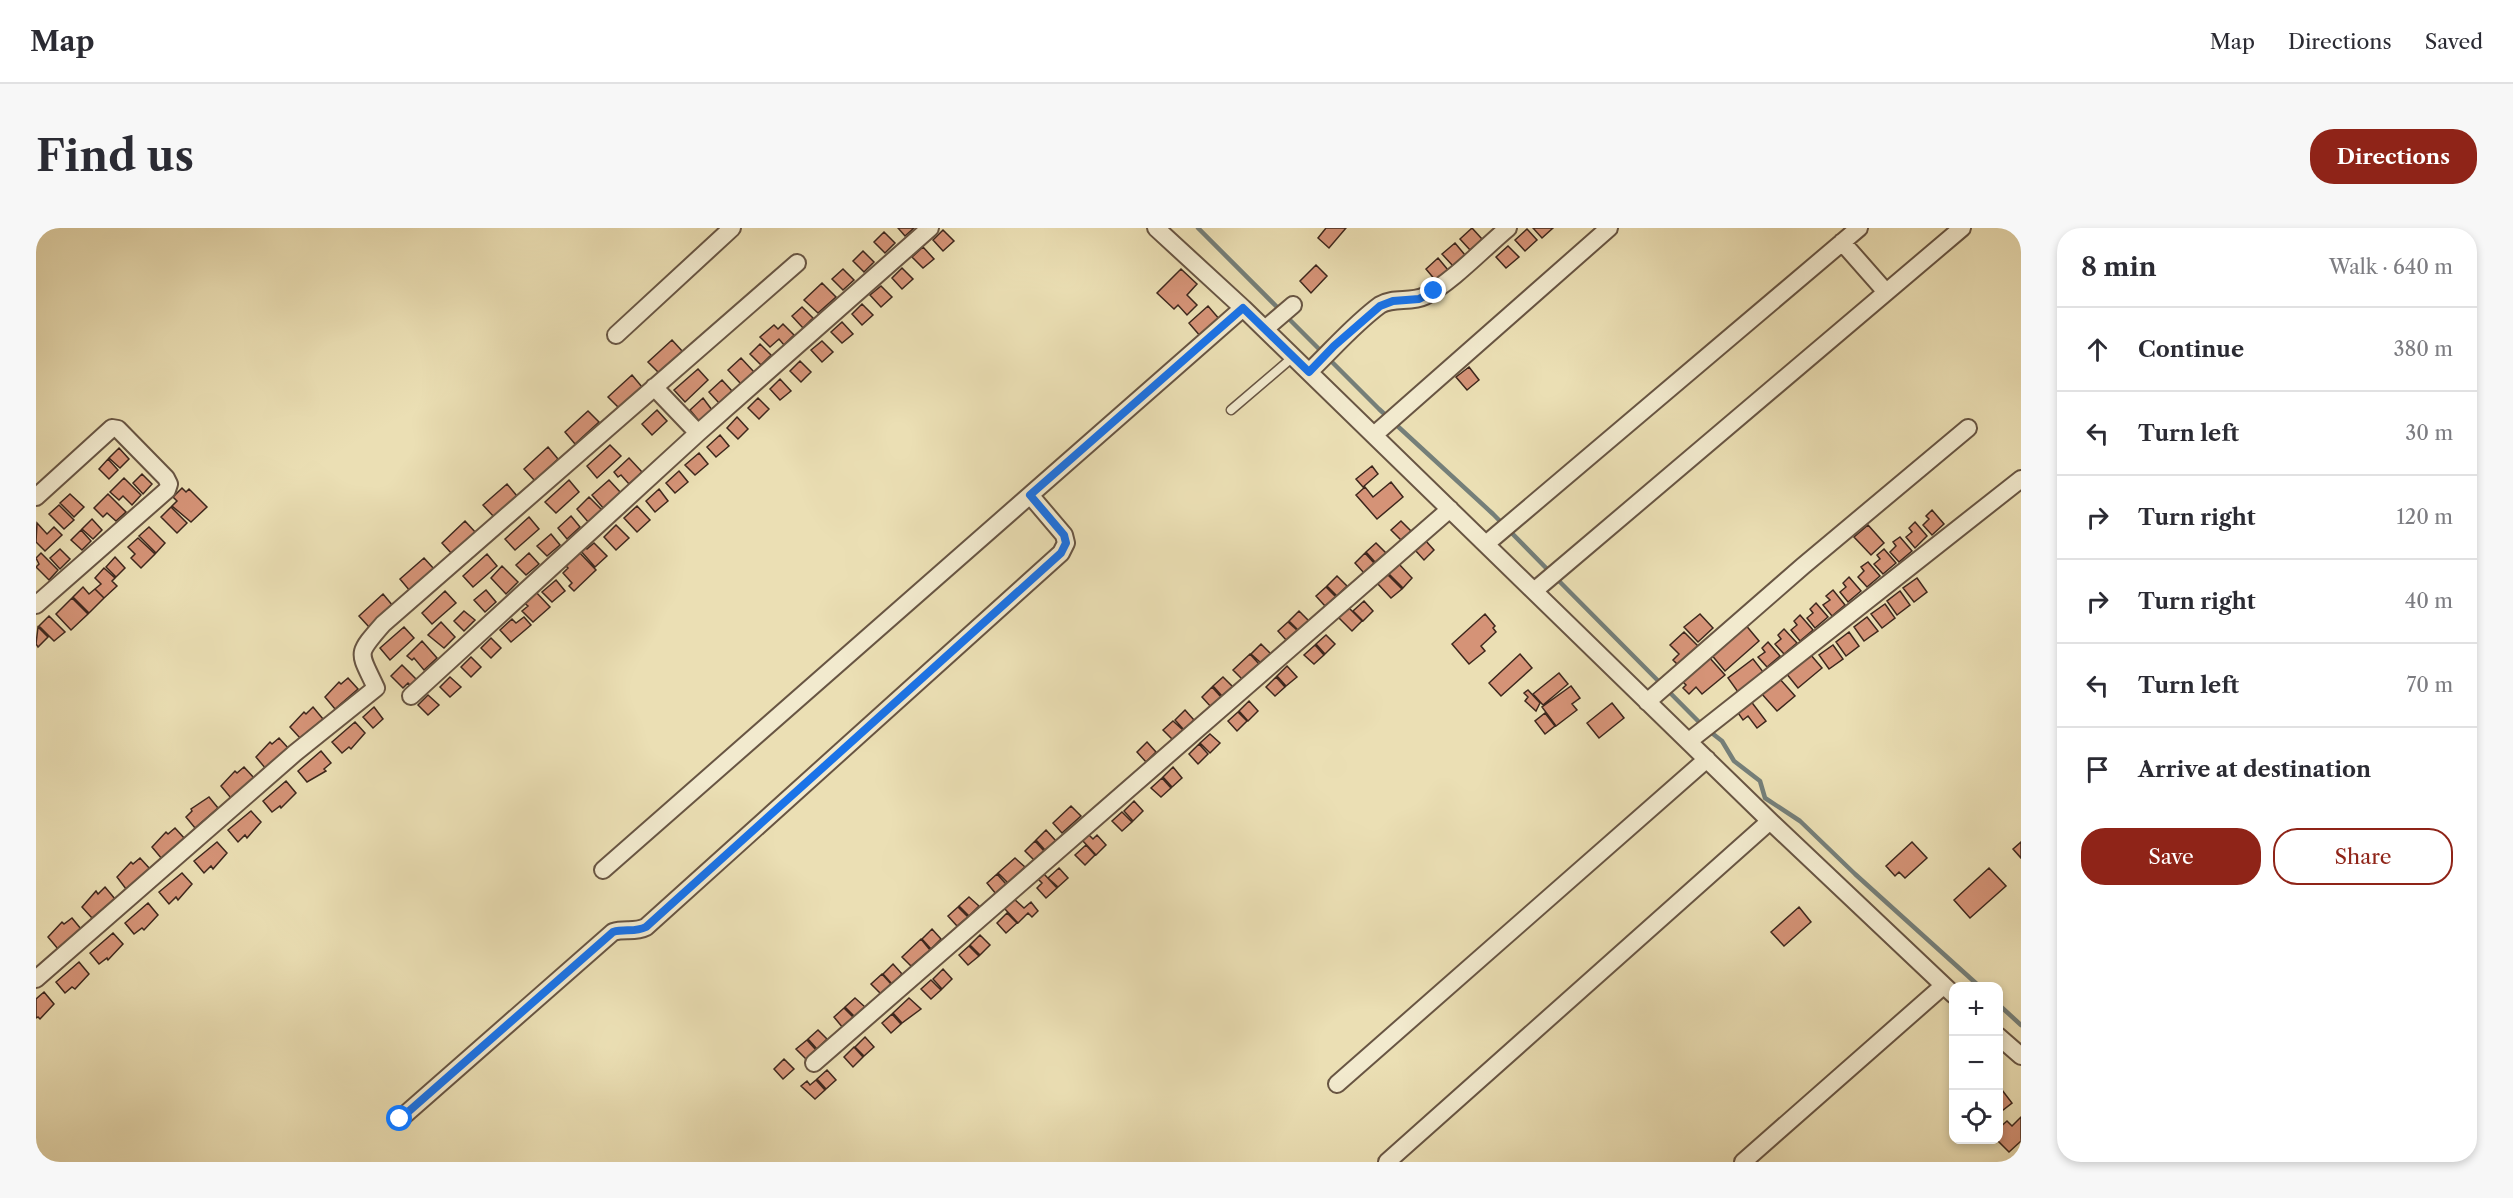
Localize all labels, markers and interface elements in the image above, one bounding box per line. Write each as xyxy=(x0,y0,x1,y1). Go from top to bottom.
text: Map xyxy=(30,24,94,58)
text: Map xyxy=(2210,29,2255,54)
text: Directions xyxy=(2288,29,2392,54)
text: Saved xyxy=(2425,29,2483,54)
button: Directions xyxy=(2310,129,2477,184)
text: Find us xyxy=(36,130,194,182)
text: 8 min xyxy=(2081,251,2157,283)
text: Walk · 640 m xyxy=(2329,255,2453,279)
route end xyxy=(1420,277,1446,303)
icon: ahead xyxy=(2081,333,2114,366)
text: Continue xyxy=(2138,336,2244,363)
text: 380 m xyxy=(2394,337,2453,361)
icon: left xyxy=(2081,417,2114,450)
text: Turn left xyxy=(2138,420,2239,447)
text: 30 m xyxy=(2405,421,2453,445)
icon: right xyxy=(2081,501,2114,534)
text: Turn right xyxy=(2138,504,2256,531)
text: 120 m xyxy=(2396,505,2453,529)
icon: right xyxy=(2081,585,2114,618)
text: Turn right xyxy=(2138,588,2256,615)
text: 40 m xyxy=(2405,589,2453,613)
icon: left xyxy=(2081,669,2114,702)
text: Turn left xyxy=(2138,672,2239,699)
text: 70 m xyxy=(2407,673,2453,697)
icon: arrive xyxy=(2081,753,2114,786)
text: Arrive at destination xyxy=(2138,756,2371,783)
button: Save xyxy=(2081,828,2261,885)
button: Share xyxy=(2273,828,2453,885)
map controls xyxy=(1949,982,2003,1144)
button: + xyxy=(1949,982,2003,1036)
button: − xyxy=(1949,1036,2003,1090)
button: locate xyxy=(1949,1090,2003,1144)
route start xyxy=(386,1105,412,1131)

